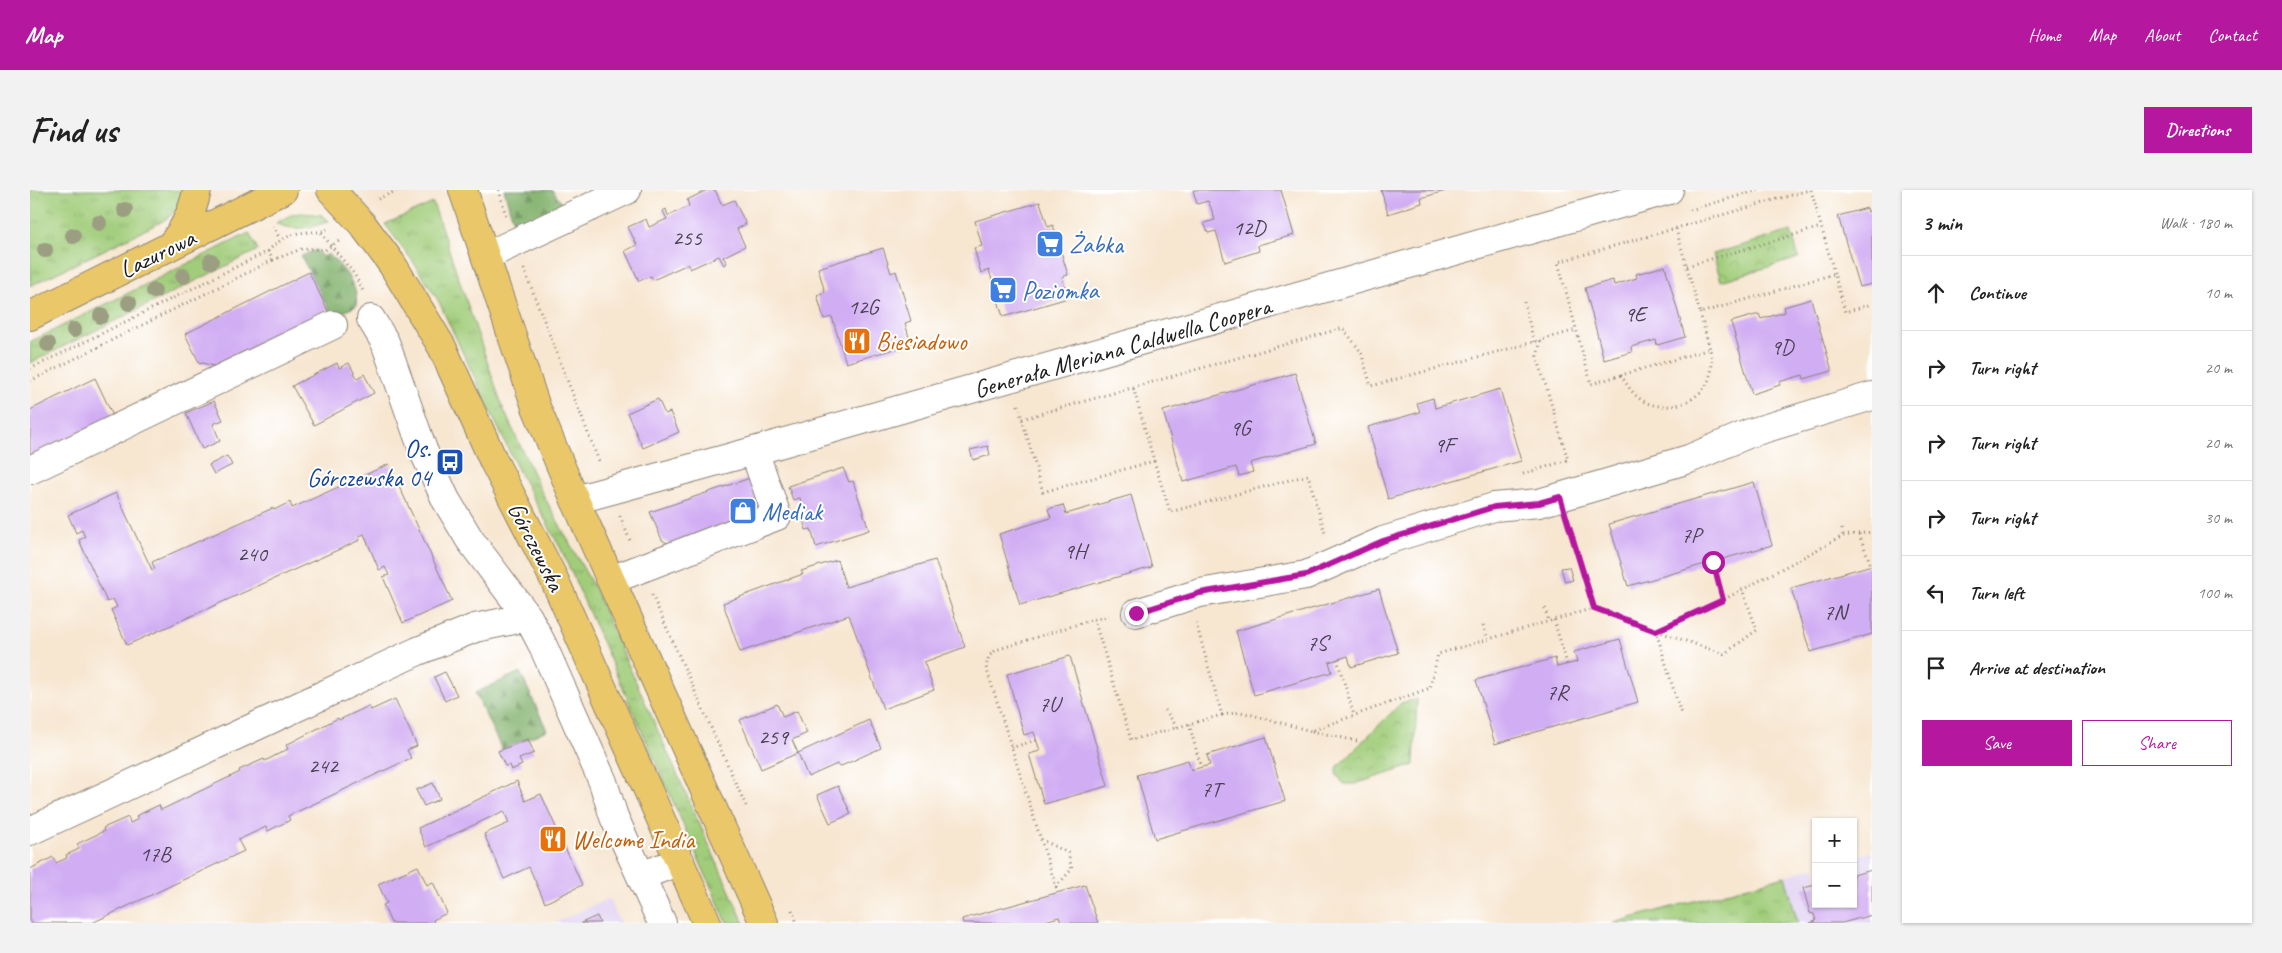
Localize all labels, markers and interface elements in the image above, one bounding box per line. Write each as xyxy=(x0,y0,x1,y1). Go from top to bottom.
text: Map xyxy=(25,20,62,50)
text: Home xyxy=(2028,24,2061,46)
text: Map xyxy=(2089,24,2116,46)
text: About xyxy=(2144,24,2180,46)
text: Contact xyxy=(2208,24,2257,46)
button: Directions xyxy=(2144,107,2252,153)
text: Find us xyxy=(30,108,117,153)
text: 3 min xyxy=(1922,210,1962,236)
text: Walk · 180 m xyxy=(2160,213,2232,233)
house number: 12D xyxy=(1233,214,1268,242)
street label: Lazurowa xyxy=(114,221,202,286)
house number: 255 xyxy=(672,224,703,252)
supermarket icon: Żabka xyxy=(1035,229,1065,259)
place label: Żabka xyxy=(1069,229,1125,261)
supermarket icon: Poziomka xyxy=(988,275,1018,305)
place label: Poziomka xyxy=(1022,275,1100,307)
icon: ahead xyxy=(1922,279,1950,307)
text: Continue xyxy=(1969,281,2026,305)
text: 10 m xyxy=(2205,283,2232,303)
street label: Generała Meriana Caldwella Coopera xyxy=(970,289,1277,406)
house number: 12G xyxy=(848,293,881,321)
house number: 9E xyxy=(1624,300,1649,328)
restaurant icon: Biesiadowo xyxy=(842,326,872,356)
place label: Biesiadowo xyxy=(876,326,968,358)
house number: 9D xyxy=(1771,333,1796,361)
icon: right xyxy=(1922,354,1950,382)
text: Turn right xyxy=(1969,356,2036,380)
text: 20 m xyxy=(2205,358,2232,378)
house number: 9G xyxy=(1230,414,1253,442)
icon: right xyxy=(1922,429,1950,457)
house number: 9F xyxy=(1434,431,1459,459)
text: Turn right xyxy=(1969,431,2036,455)
place label: Os. Górczewska 04 xyxy=(307,433,434,494)
text: 20 m xyxy=(2205,433,2232,453)
bus stop icon: Os. Górczewska 04 xyxy=(435,447,465,477)
shop icon: Mediak xyxy=(728,496,758,526)
place label: Mediak xyxy=(762,496,824,528)
street label: Górczewska xyxy=(500,497,573,598)
icon: right xyxy=(1922,504,1950,532)
text: Turn right xyxy=(1969,506,2036,530)
text: 30 m xyxy=(2205,508,2232,528)
house number: 7P xyxy=(1681,521,1704,549)
house number: 9H xyxy=(1064,537,1090,565)
house number: 240 xyxy=(237,540,269,568)
route start xyxy=(1702,551,1725,574)
icon: left xyxy=(1922,579,1950,607)
text: Turn left xyxy=(1969,581,2024,605)
text: 100 m xyxy=(2198,583,2232,603)
house number: 7N xyxy=(1823,598,1850,626)
route end xyxy=(1125,602,1148,625)
house number: 7S xyxy=(1307,629,1332,657)
icon: arrive xyxy=(1922,654,1950,682)
text: Arrive at destination xyxy=(1969,656,2105,680)
house number: 7R xyxy=(1546,678,1571,706)
house number: 7U xyxy=(1039,690,1064,718)
button: Save xyxy=(1922,720,2072,766)
button: Share xyxy=(2082,720,2232,766)
house number: 259 xyxy=(758,723,790,751)
house number: 242 xyxy=(308,752,340,780)
house number: 7T xyxy=(1201,775,1226,803)
map controls xyxy=(1812,818,1857,908)
button: + xyxy=(1812,818,1857,863)
restaurant icon: Welcome India xyxy=(538,824,568,854)
place label: Welcome India xyxy=(572,824,696,856)
house number: 17B xyxy=(139,840,172,868)
button: − xyxy=(1812,863,1857,908)

